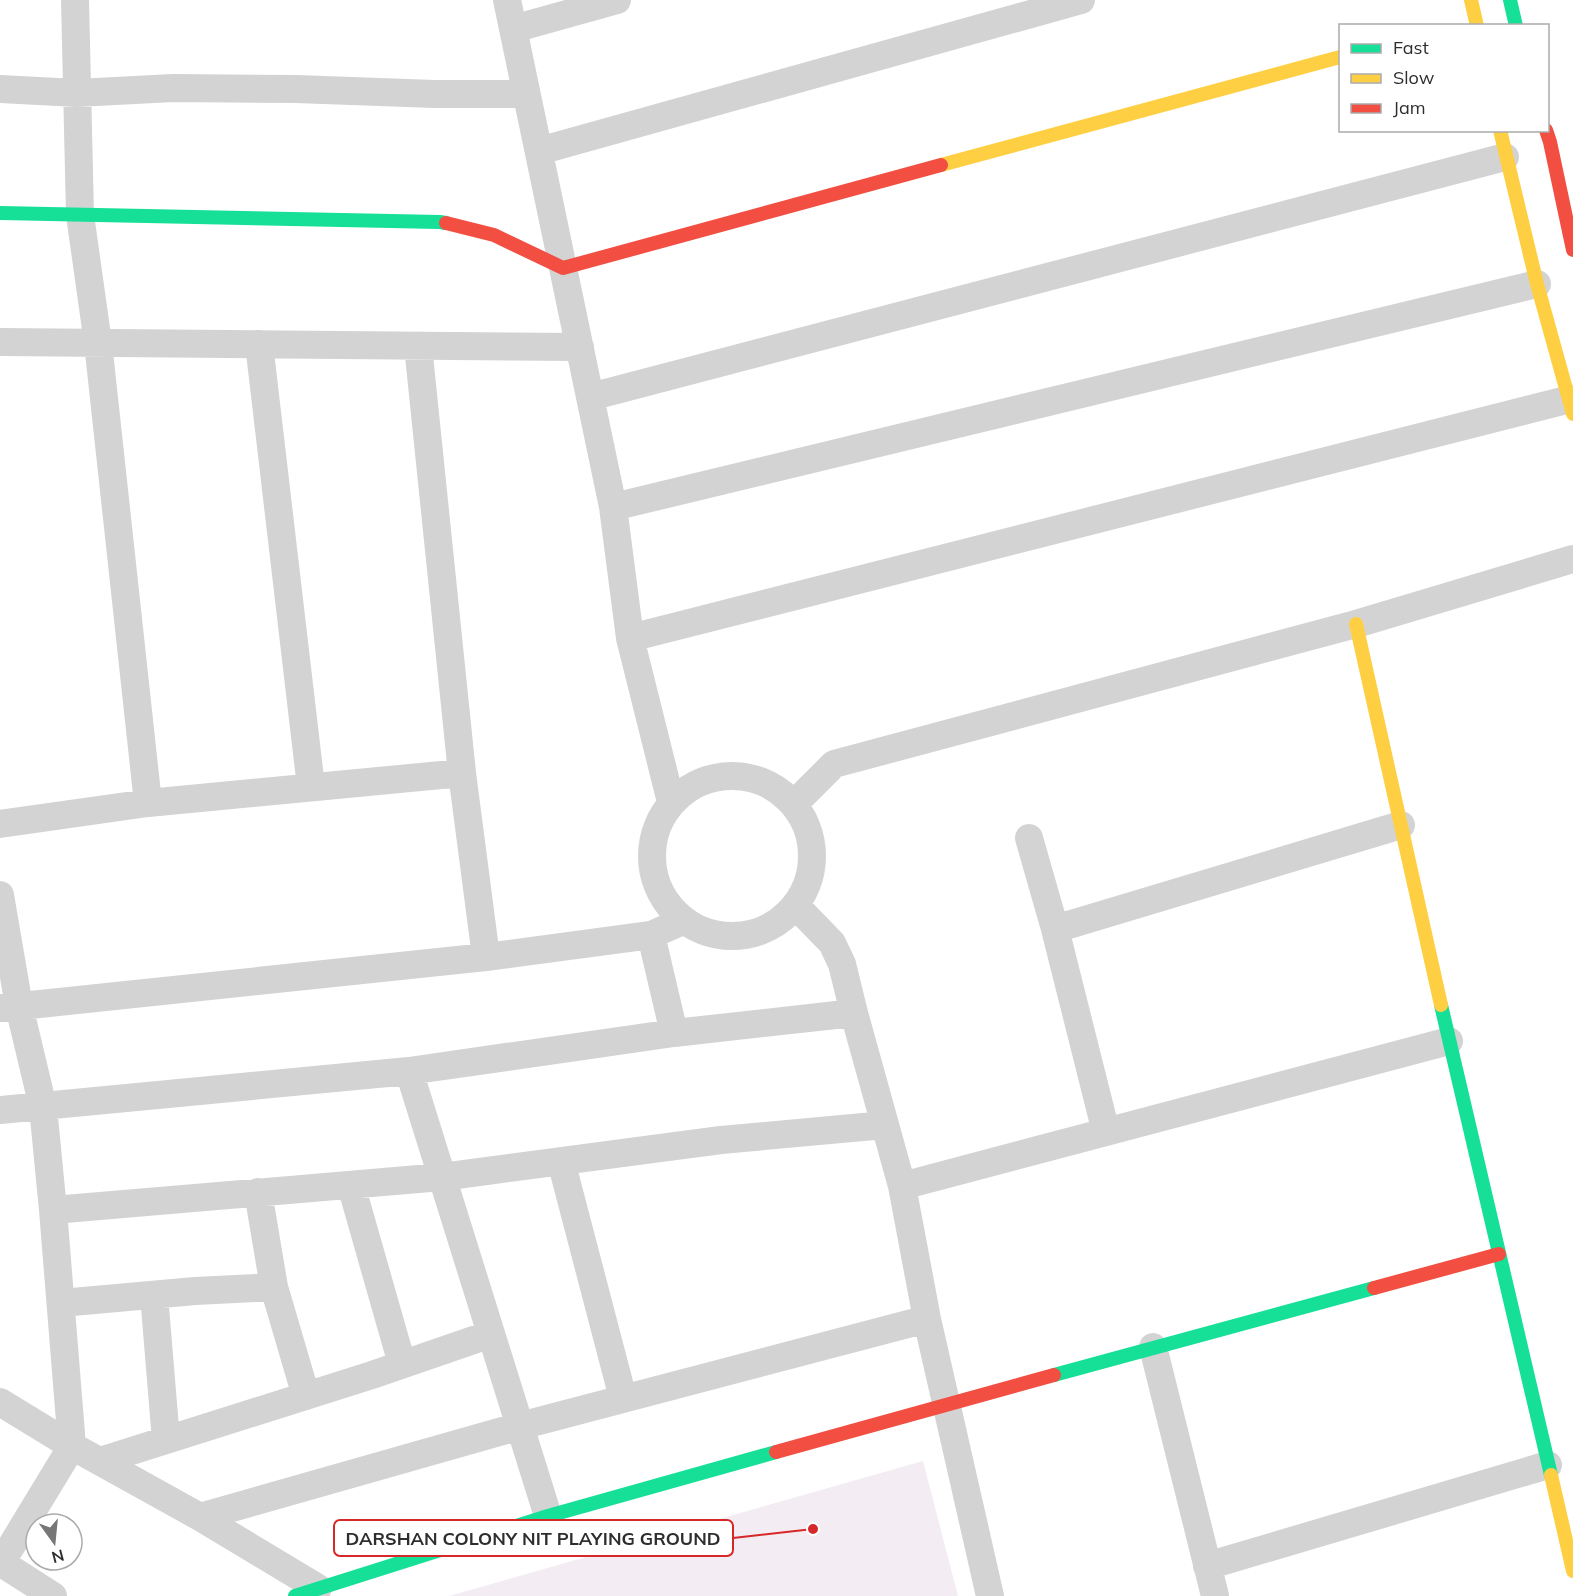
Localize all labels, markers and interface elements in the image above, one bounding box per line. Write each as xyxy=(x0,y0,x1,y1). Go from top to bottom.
legend xyxy=(1339,24,1549,132)
text: Fast xyxy=(1393,36,1429,59)
text: Slow xyxy=(1393,66,1435,89)
text: Jam xyxy=(1393,96,1426,119)
north arrow xyxy=(24,1512,84,1572)
callout: DARSHAN COLONY NIT PLAYING GROUND xyxy=(334,1520,733,1556)
text: DARSHAN COLONY NIT PLAYING GROUND xyxy=(346,1527,720,1550)
text: N xyxy=(49,1545,66,1568)

